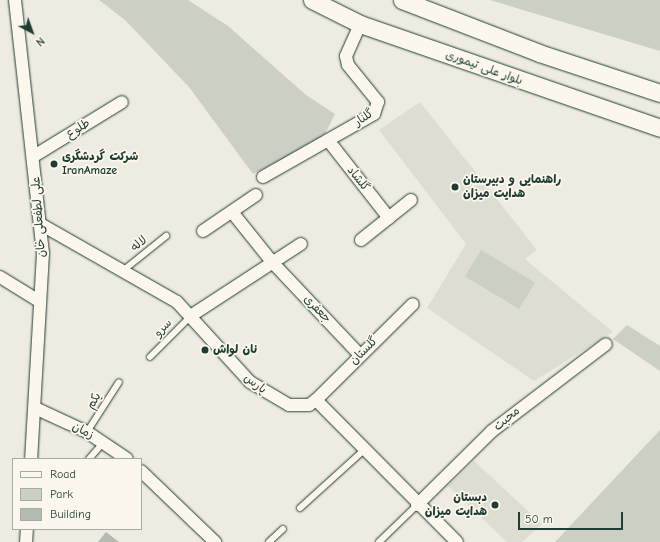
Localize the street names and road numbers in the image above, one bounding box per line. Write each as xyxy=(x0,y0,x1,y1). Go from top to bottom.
street label: بلوار علی تیموری xyxy=(443,47,525,89)
street label: گلنار xyxy=(352,106,376,130)
street label: طلوع xyxy=(63,116,93,142)
street label: گلشاد xyxy=(344,164,372,194)
street label: علی لطفعلی خان xyxy=(29,176,49,258)
street label: لاله xyxy=(128,233,150,255)
street label: جعفری xyxy=(300,292,334,326)
street label: سرو xyxy=(151,316,175,340)
street label: گلستان xyxy=(347,334,381,368)
street label: پارس xyxy=(241,371,269,397)
street label: یکم xyxy=(83,390,105,412)
street label: محبت xyxy=(491,404,523,434)
street label: زمان xyxy=(70,419,96,443)

